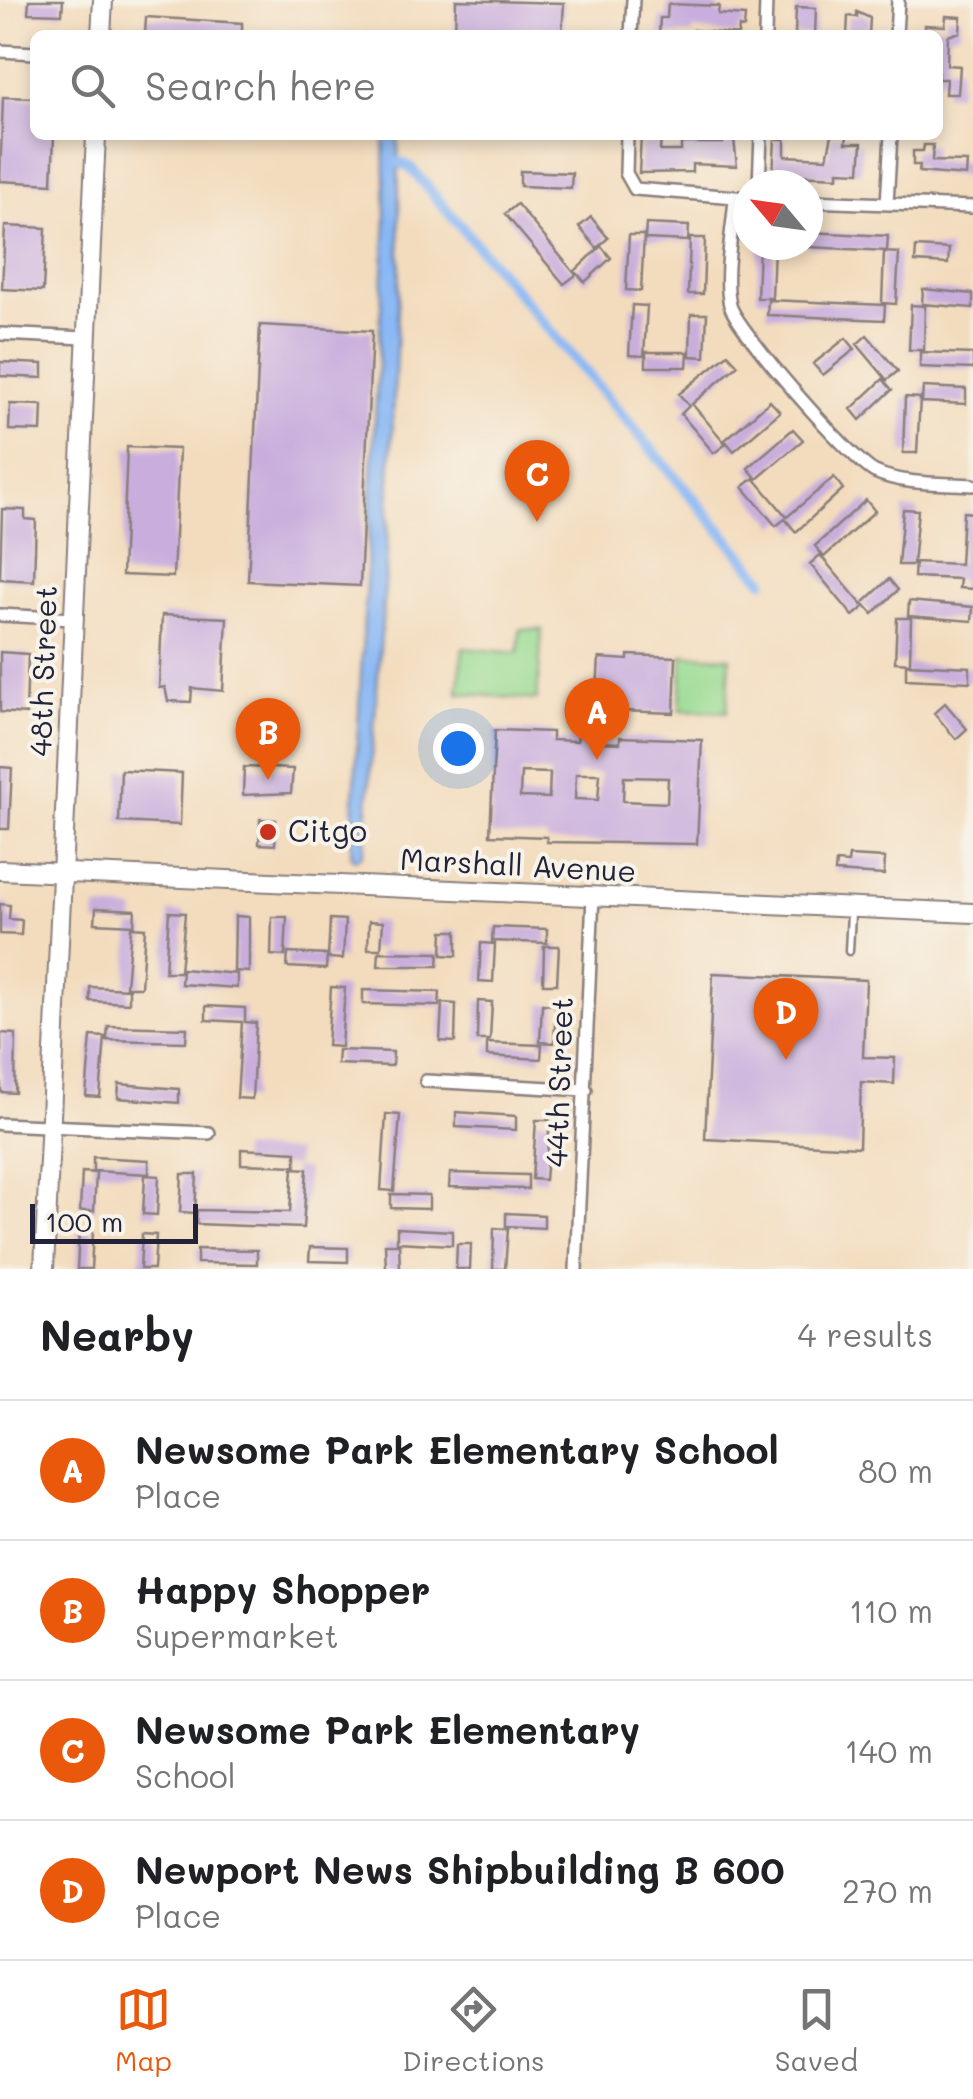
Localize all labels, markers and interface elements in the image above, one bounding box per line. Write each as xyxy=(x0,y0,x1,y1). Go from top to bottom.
search box xyxy=(30,30,943,140)
icon: search xyxy=(65,58,120,113)
text: Search here xyxy=(145,60,376,110)
north arrow xyxy=(733,170,823,260)
pin: C xyxy=(504,440,570,522)
street label: 48th Street xyxy=(19,585,65,757)
pin: A xyxy=(564,678,630,760)
pin: B xyxy=(236,698,300,780)
your location xyxy=(433,723,484,774)
place label: Citgo xyxy=(288,810,367,850)
marker: Citgo xyxy=(257,821,279,843)
street label: Marshall Avenue xyxy=(399,838,637,890)
pin: D xyxy=(754,978,818,1060)
street label: 44th Street xyxy=(535,996,581,1168)
scale bar xyxy=(30,1199,198,1244)
text: 100 m xyxy=(45,1203,123,1239)
text: Nearby xyxy=(40,1307,194,1362)
text: 4 results xyxy=(797,1313,933,1355)
text: Newsome Park Elementary School xyxy=(135,1424,779,1474)
text: A xyxy=(61,1449,84,1491)
text: 80 m xyxy=(858,1449,933,1491)
text: Place xyxy=(135,1474,221,1516)
text: Happy Shopper xyxy=(135,1564,430,1614)
text: B xyxy=(62,1589,83,1631)
text: 110 m xyxy=(849,1589,933,1631)
text: Supermarket xyxy=(135,1614,339,1656)
text: Newsome Park Elementary xyxy=(135,1704,640,1754)
text: C xyxy=(61,1729,84,1771)
text: 140 m xyxy=(844,1729,933,1771)
text: School xyxy=(135,1754,236,1796)
text: Newport News Shipbuilding B 600 xyxy=(135,1844,785,1894)
text: D xyxy=(61,1869,84,1911)
text: 270 m xyxy=(842,1869,933,1911)
text: Place xyxy=(135,1894,221,1936)
tab: Map xyxy=(115,1982,172,2078)
tab: Directions xyxy=(402,1982,545,2078)
tab: Saved xyxy=(775,1982,858,2078)

